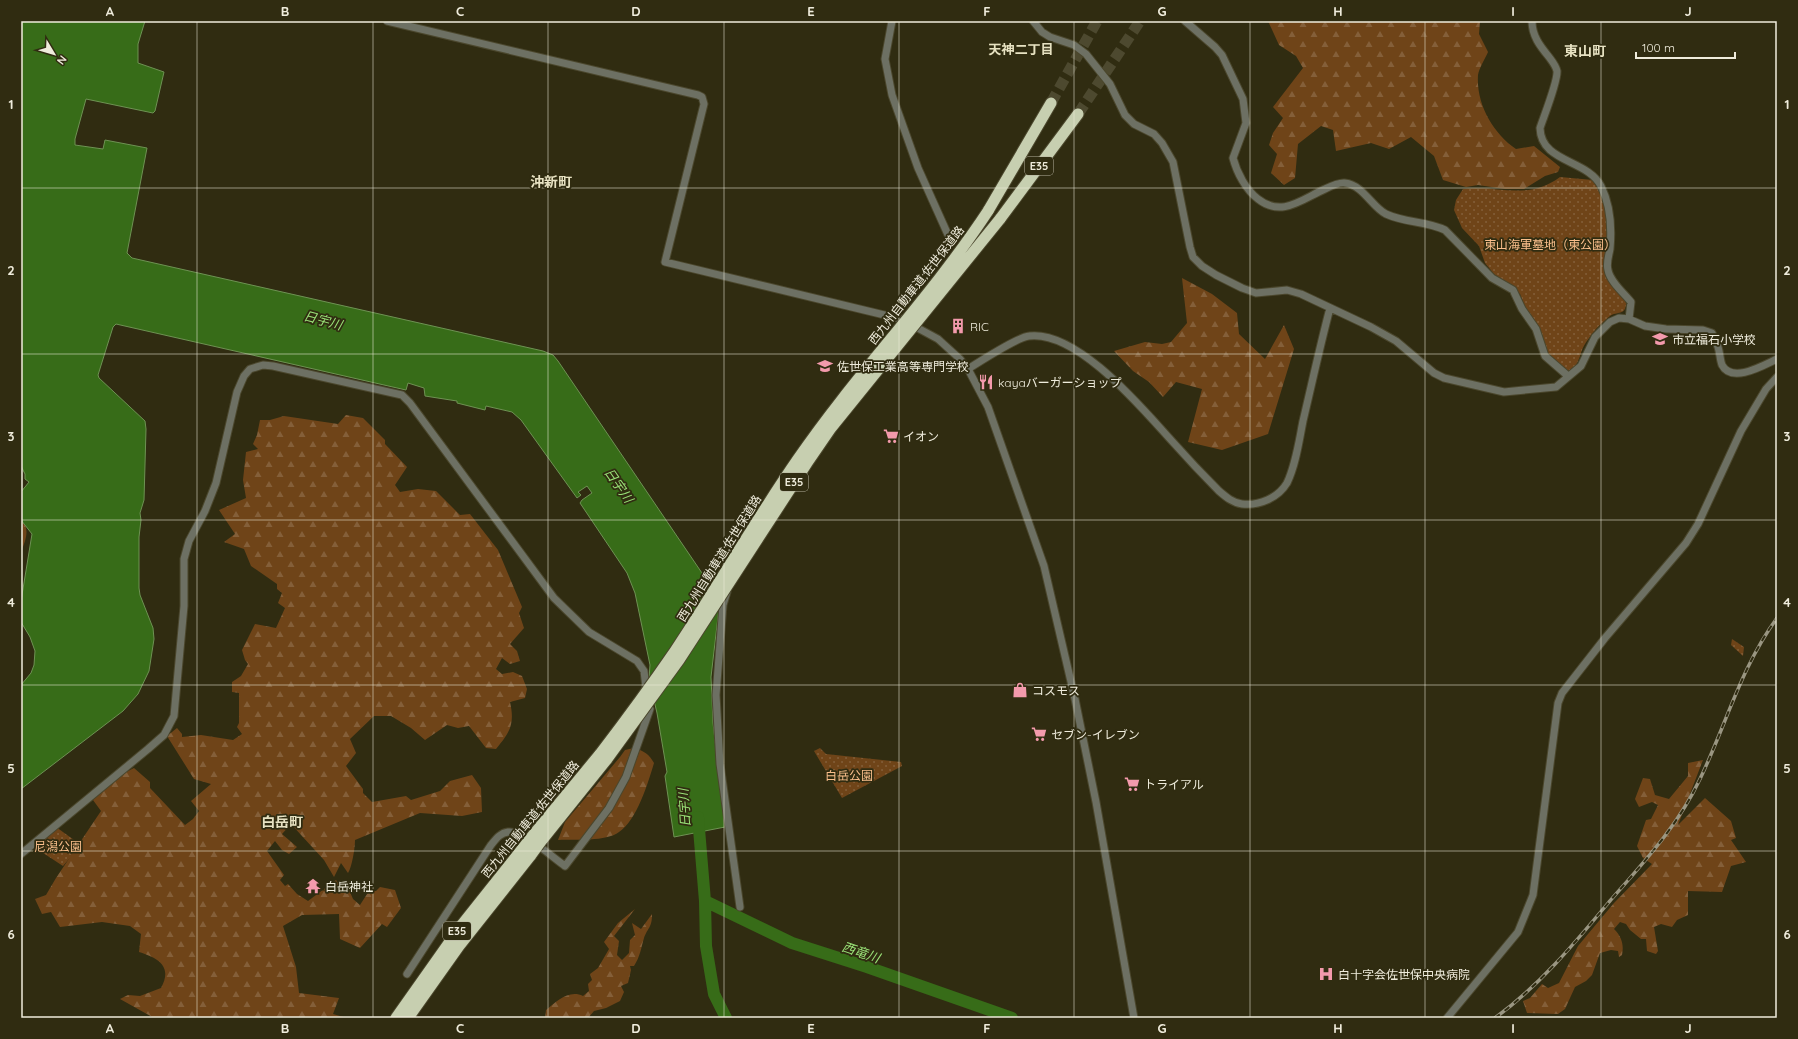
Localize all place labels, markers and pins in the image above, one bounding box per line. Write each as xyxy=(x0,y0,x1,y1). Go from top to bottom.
building icon: RIC xyxy=(949,317,967,335)
place label: RIC xyxy=(970,319,989,334)
school or university icon: 市立福石小学校 xyxy=(1651,330,1669,348)
place label: 市立福石小学校 xyxy=(1672,332,1756,347)
school or university icon: 佐世保工業高等専門学校 xyxy=(816,357,834,375)
place label: 佐世保工業高等専門学校 xyxy=(837,359,969,374)
restaurant icon: kayaバーガーショップ xyxy=(977,373,995,391)
place label: kayaバーガーショップ xyxy=(998,375,1122,390)
supermarket icon: イオン xyxy=(882,427,900,445)
place label: イオン xyxy=(903,429,939,444)
shop icon: コスモス xyxy=(1011,681,1029,699)
place label: コスモス xyxy=(1032,683,1080,698)
supermarket icon: セブン-イレブン xyxy=(1030,725,1048,743)
place label: セブン-イレブン xyxy=(1051,727,1140,742)
supermarket icon: トライアル xyxy=(1123,775,1141,793)
place label: トライアル xyxy=(1144,777,1204,792)
temple icon: 白岳神社 xyxy=(304,877,322,895)
place label: 白岳神社 xyxy=(325,879,373,894)
hospital icon: 白十字会佐世保中央病院 xyxy=(1317,965,1335,983)
place label: 白十字会佐世保中央病院 xyxy=(1338,967,1470,982)

